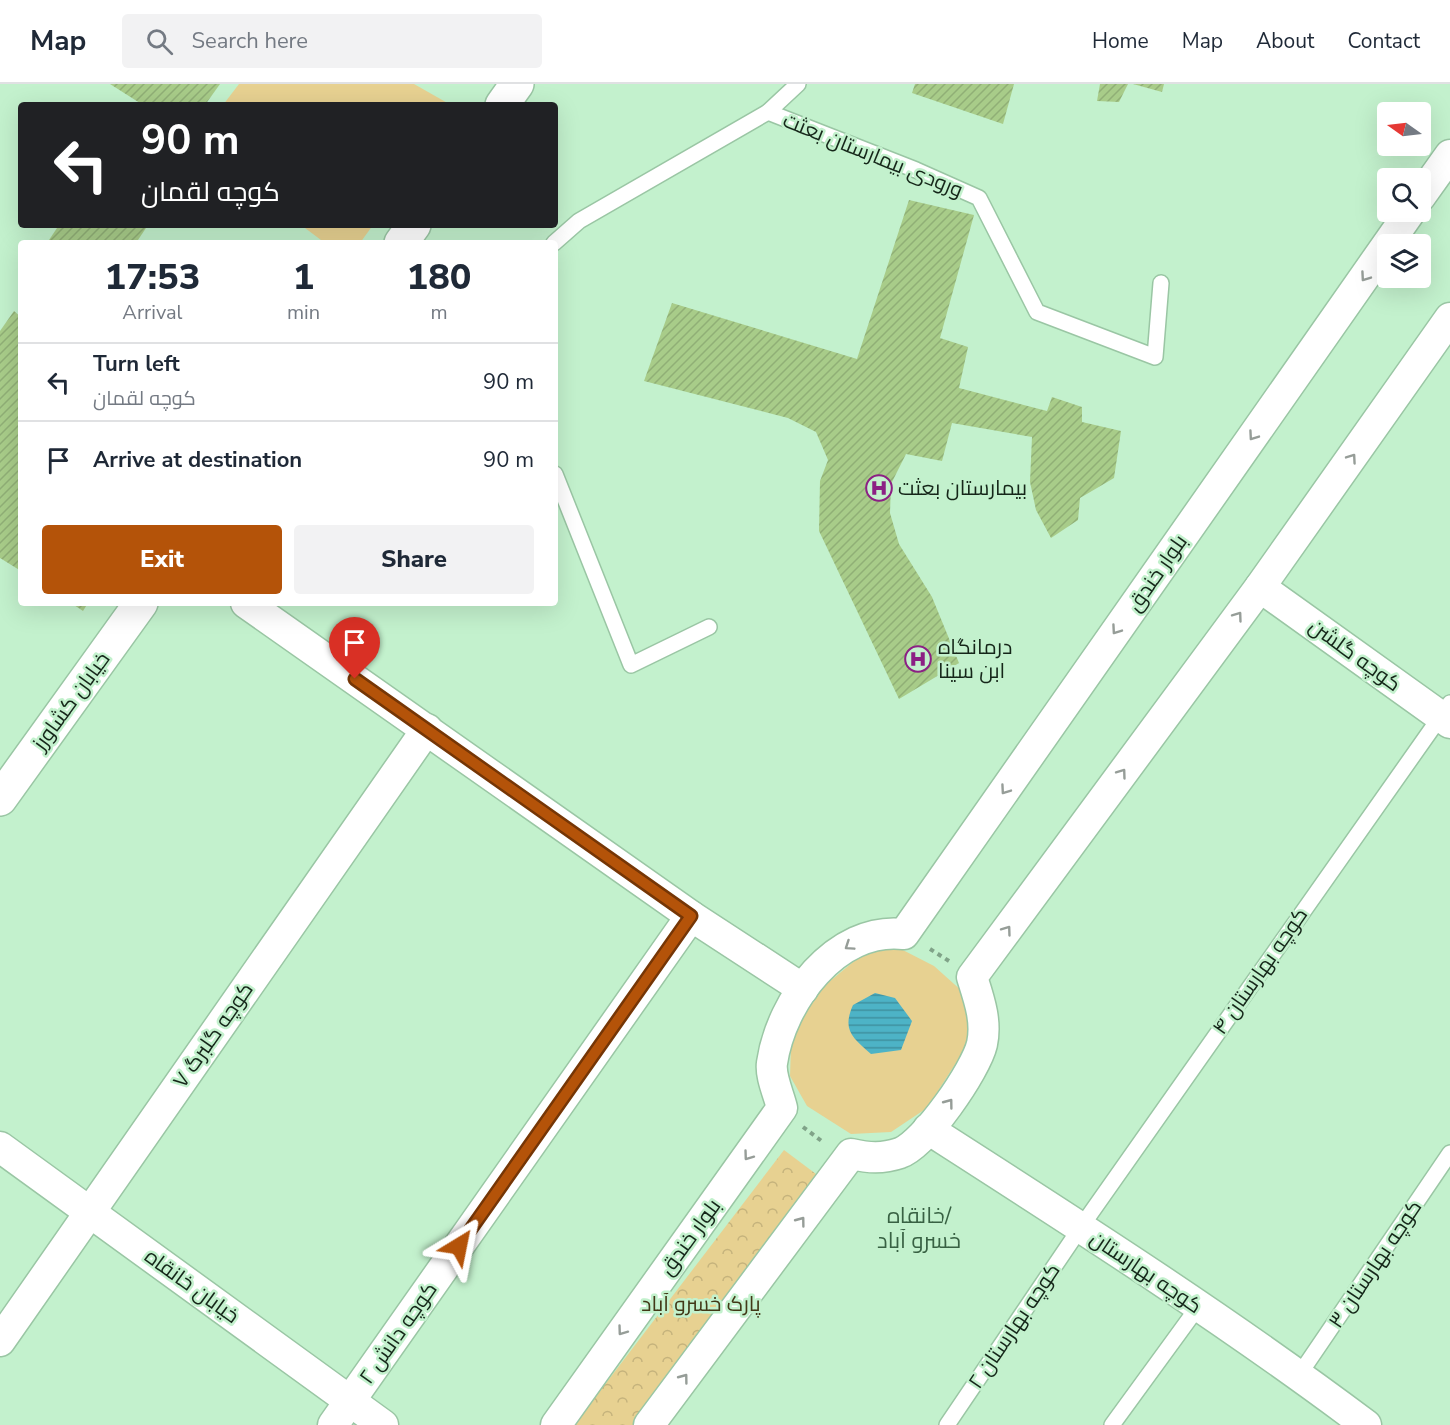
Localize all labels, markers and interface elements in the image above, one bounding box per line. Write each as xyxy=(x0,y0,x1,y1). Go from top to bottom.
search box xyxy=(122,14,542,68)
text: Map xyxy=(30,22,86,60)
icon: search xyxy=(143,25,176,58)
text: Search here xyxy=(191,26,308,56)
text: Home xyxy=(1092,27,1149,55)
text: Map xyxy=(1182,27,1223,55)
text: About xyxy=(1256,27,1314,55)
text: Contact xyxy=(1347,27,1420,55)
north arrow xyxy=(1377,102,1431,156)
map controls xyxy=(1377,102,1431,288)
street label: ورودی بیمارستان بعثت xyxy=(779,106,967,204)
text: 90 m xyxy=(141,112,240,169)
icon: left xyxy=(42,126,120,204)
button: search xyxy=(1377,168,1431,222)
text: کوچه لقمان xyxy=(141,174,280,211)
button: layers xyxy=(1377,234,1431,288)
text: 17:53 xyxy=(105,253,200,302)
text: 1 xyxy=(293,253,314,302)
text: 180 xyxy=(407,253,471,302)
one-way arrow xyxy=(1361,270,1372,281)
text: Arrival xyxy=(122,299,183,326)
text: min xyxy=(287,299,320,326)
text: m xyxy=(430,299,448,326)
text: Turn left xyxy=(93,349,180,379)
icon: left xyxy=(42,366,75,399)
text: 90 m xyxy=(483,367,534,397)
text: کوچه لقمان xyxy=(93,385,196,412)
one-way arrow xyxy=(1249,430,1260,441)
icon: arrive xyxy=(42,444,75,477)
text: Arrive at destination xyxy=(93,445,302,475)
text: 90 m xyxy=(483,445,534,475)
one-way arrow xyxy=(1344,453,1355,464)
hospital icon: بیمارستان بعثت xyxy=(864,473,894,503)
place label: بیمارستان بعثت xyxy=(898,474,1027,502)
button: Exit xyxy=(42,525,282,594)
button: Share xyxy=(294,525,534,594)
street label: بلوار خندق xyxy=(1120,529,1194,617)
one-way arrow xyxy=(1231,612,1242,623)
street label: کوچه گلشن xyxy=(1303,612,1407,698)
pin xyxy=(329,617,380,679)
one-way arrow xyxy=(1113,624,1124,635)
icon: arrive xyxy=(338,626,371,659)
place label: درمانگاه ابن سینا xyxy=(938,633,1012,685)
hospital icon: درمانگاه ابن سینا xyxy=(903,644,933,674)
street label: خیابان کشاورز xyxy=(25,646,116,757)
one-way arrow xyxy=(1115,769,1126,780)
one-way arrow xyxy=(1001,783,1012,794)
street label: کوچه بهارستان ۴ xyxy=(1206,902,1314,1040)
one-way arrow xyxy=(999,926,1010,937)
one-way arrow xyxy=(844,939,855,950)
street label: کوچه گلبرگ ۷ xyxy=(166,977,260,1093)
one-way arrow xyxy=(942,1098,953,1109)
one-way arrow xyxy=(744,1149,755,1160)
street label: بلوار خندق xyxy=(653,1193,727,1281)
street label: کوچه بهارستان ۳ xyxy=(1322,1194,1428,1334)
district label: خانقاه/ خسرو آباد xyxy=(877,1201,961,1256)
position arrow xyxy=(427,1214,491,1278)
one-way arrow xyxy=(793,1217,804,1228)
street label: کوچه بهارستان xyxy=(1085,1224,1207,1320)
street label: خیابان خانقاه xyxy=(139,1242,245,1330)
street label: کوچه بهارستان ۲ xyxy=(962,1258,1066,1394)
street label: کوچه دانش ۲ xyxy=(353,1276,443,1390)
park label: پارک خسرو آباد xyxy=(641,1290,761,1318)
one-way arrow xyxy=(619,1325,630,1336)
one-way arrow xyxy=(677,1374,688,1385)

